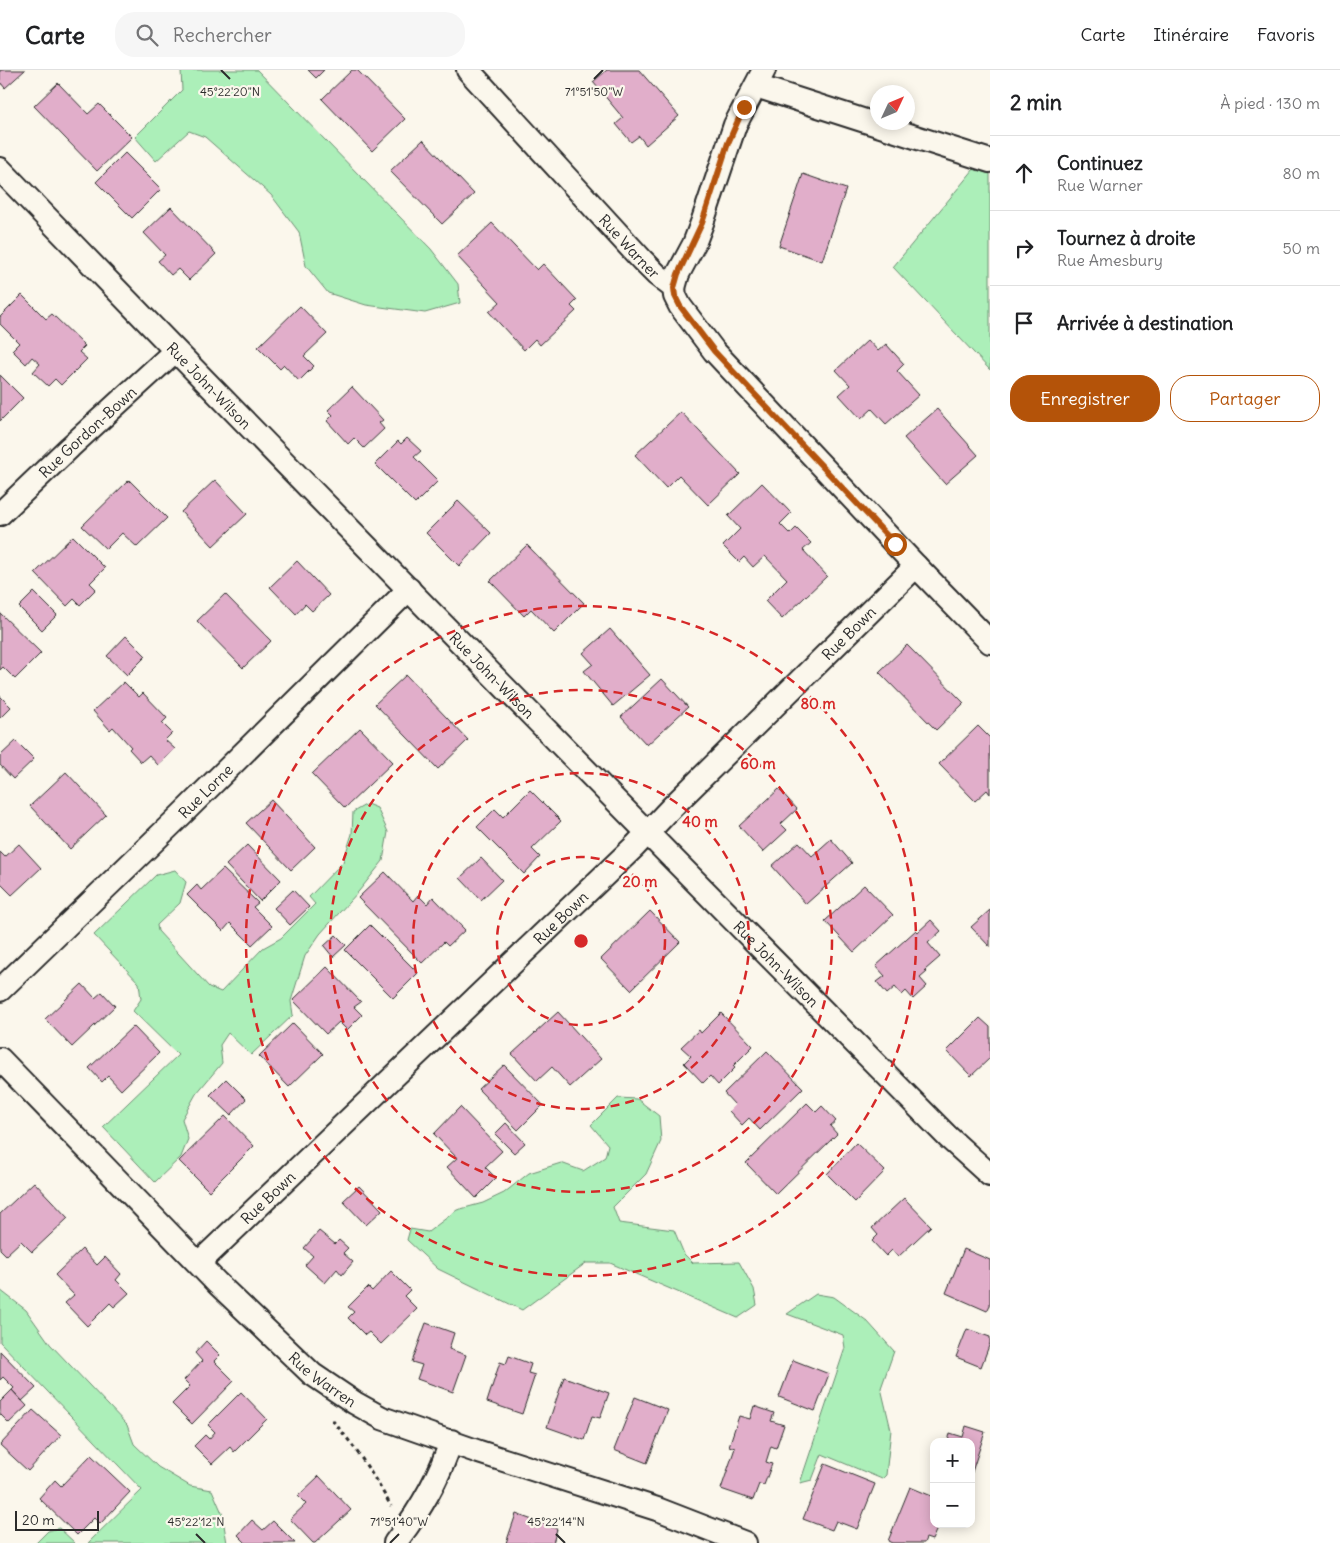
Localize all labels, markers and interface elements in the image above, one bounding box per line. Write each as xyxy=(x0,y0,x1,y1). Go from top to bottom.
search box xyxy=(115,12,465,57)
text: Carte xyxy=(25,20,85,50)
icon: search xyxy=(133,21,161,49)
text: Rechercher xyxy=(173,23,272,47)
text: Carte xyxy=(1080,23,1125,46)
text: Itinéraire xyxy=(1153,23,1229,46)
text: Favoris xyxy=(1257,23,1315,46)
text: 45°22'20"N xyxy=(200,84,260,99)
text: 71°51'50"W xyxy=(565,84,623,99)
north arrow xyxy=(870,85,915,130)
text: 2 min xyxy=(1010,89,1062,116)
text: À pied · 130 m xyxy=(1220,93,1320,113)
route end xyxy=(733,96,756,119)
text: Continuez xyxy=(1057,151,1143,175)
icon: ahead xyxy=(1010,159,1038,187)
text: 80 m xyxy=(1282,163,1320,183)
text: Rue Warner xyxy=(1057,175,1143,195)
street label: Rue Warner xyxy=(595,210,664,282)
text: Tournez à droite xyxy=(1057,226,1196,250)
icon: right xyxy=(1010,234,1038,262)
text: 50 m xyxy=(1282,238,1320,258)
text: Rue Amesbury xyxy=(1057,250,1163,270)
icon: arrive xyxy=(1010,309,1038,337)
text: Arrivée à destination xyxy=(1057,311,1233,335)
street label: Rue John-Wilson xyxy=(163,338,256,433)
button: Enregistrer xyxy=(1010,375,1160,422)
button: Partager xyxy=(1170,375,1320,422)
street label: Rue Gordon-Bown xyxy=(35,382,140,481)
route start xyxy=(884,533,907,556)
street label: Rue Bown xyxy=(817,602,880,664)
street label: Rue John-Wilson xyxy=(446,628,539,722)
text: 80 m xyxy=(800,694,836,713)
text: 60 m xyxy=(740,754,776,773)
street label: Rue Lorne xyxy=(174,760,237,822)
text: 40 m xyxy=(682,812,718,831)
text: 20 m xyxy=(623,872,657,891)
street label: Rue Bown xyxy=(529,887,592,948)
street label: Rue John-Wilson xyxy=(730,917,823,1011)
centre of rings xyxy=(572,932,590,950)
street label: Rue Bown xyxy=(236,1167,299,1228)
street label: Rue Warren xyxy=(285,1347,360,1411)
map controls xyxy=(930,1438,975,1528)
button: + xyxy=(930,1438,975,1483)
button: − xyxy=(930,1483,975,1528)
scale bar xyxy=(15,1508,99,1531)
text: 20 m xyxy=(22,1511,55,1529)
text: 45°22'12"N xyxy=(167,1514,225,1529)
text: 71°51'40"W xyxy=(370,1514,428,1529)
text: 45°22'14"N xyxy=(527,1514,585,1529)

